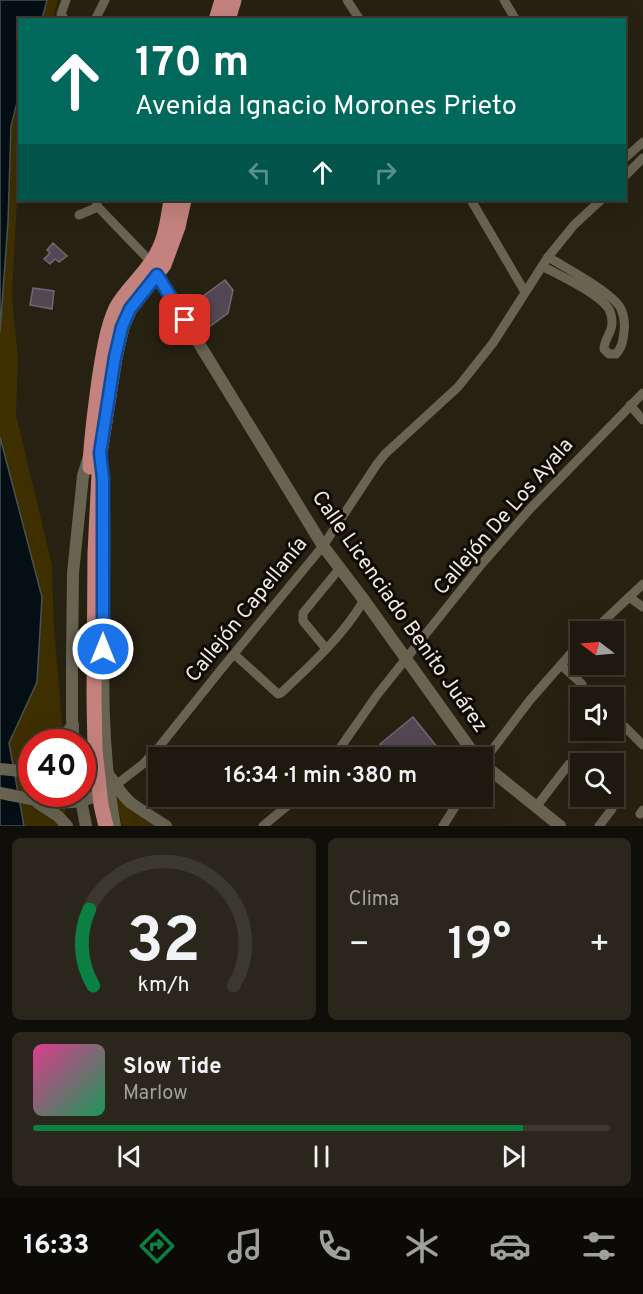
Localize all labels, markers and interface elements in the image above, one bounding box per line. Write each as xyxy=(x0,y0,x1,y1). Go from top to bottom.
text: 170 m xyxy=(135,38,249,91)
icon: ahead xyxy=(36,42,114,120)
text: Avenida Ignacio Morones Prieto xyxy=(135,90,517,124)
icon: left xyxy=(243,156,276,189)
icon: ahead xyxy=(306,156,339,189)
icon: right xyxy=(369,156,402,189)
pin xyxy=(159,294,210,345)
icon: arrive xyxy=(168,303,201,336)
street label: Callejón De Los Ayala xyxy=(428,433,580,601)
street label: Calle Licenciado Benito Juárez xyxy=(305,486,493,738)
street label: Callejón Capellanía xyxy=(180,532,314,688)
position arrow xyxy=(71,617,135,681)
north arrow xyxy=(570,621,624,675)
map controls xyxy=(570,621,624,807)
button: sound xyxy=(570,687,624,741)
speed limit sign: 40 xyxy=(18,729,96,807)
button: search xyxy=(570,753,624,807)
text: 16:34 · 1 min · 380 m xyxy=(224,763,417,790)
text: Clima xyxy=(349,887,399,913)
text: 32 xyxy=(127,905,201,984)
text: 19° xyxy=(447,918,511,975)
text: − xyxy=(349,925,370,967)
text: + xyxy=(589,925,610,967)
text: km/h xyxy=(138,972,190,999)
text: Slow Tide xyxy=(123,1054,222,1081)
text: Marlow xyxy=(123,1081,187,1107)
icon: previous xyxy=(113,1140,146,1173)
icon: pause xyxy=(305,1140,338,1173)
icon: next xyxy=(497,1140,530,1173)
icon: directions xyxy=(136,1225,178,1267)
icon: music xyxy=(224,1225,266,1267)
icon: phone xyxy=(313,1225,355,1267)
icon: climate xyxy=(401,1225,443,1267)
icon: car xyxy=(489,1225,531,1267)
icon: filters xyxy=(578,1225,620,1267)
text: 16:33 xyxy=(23,1229,90,1263)

